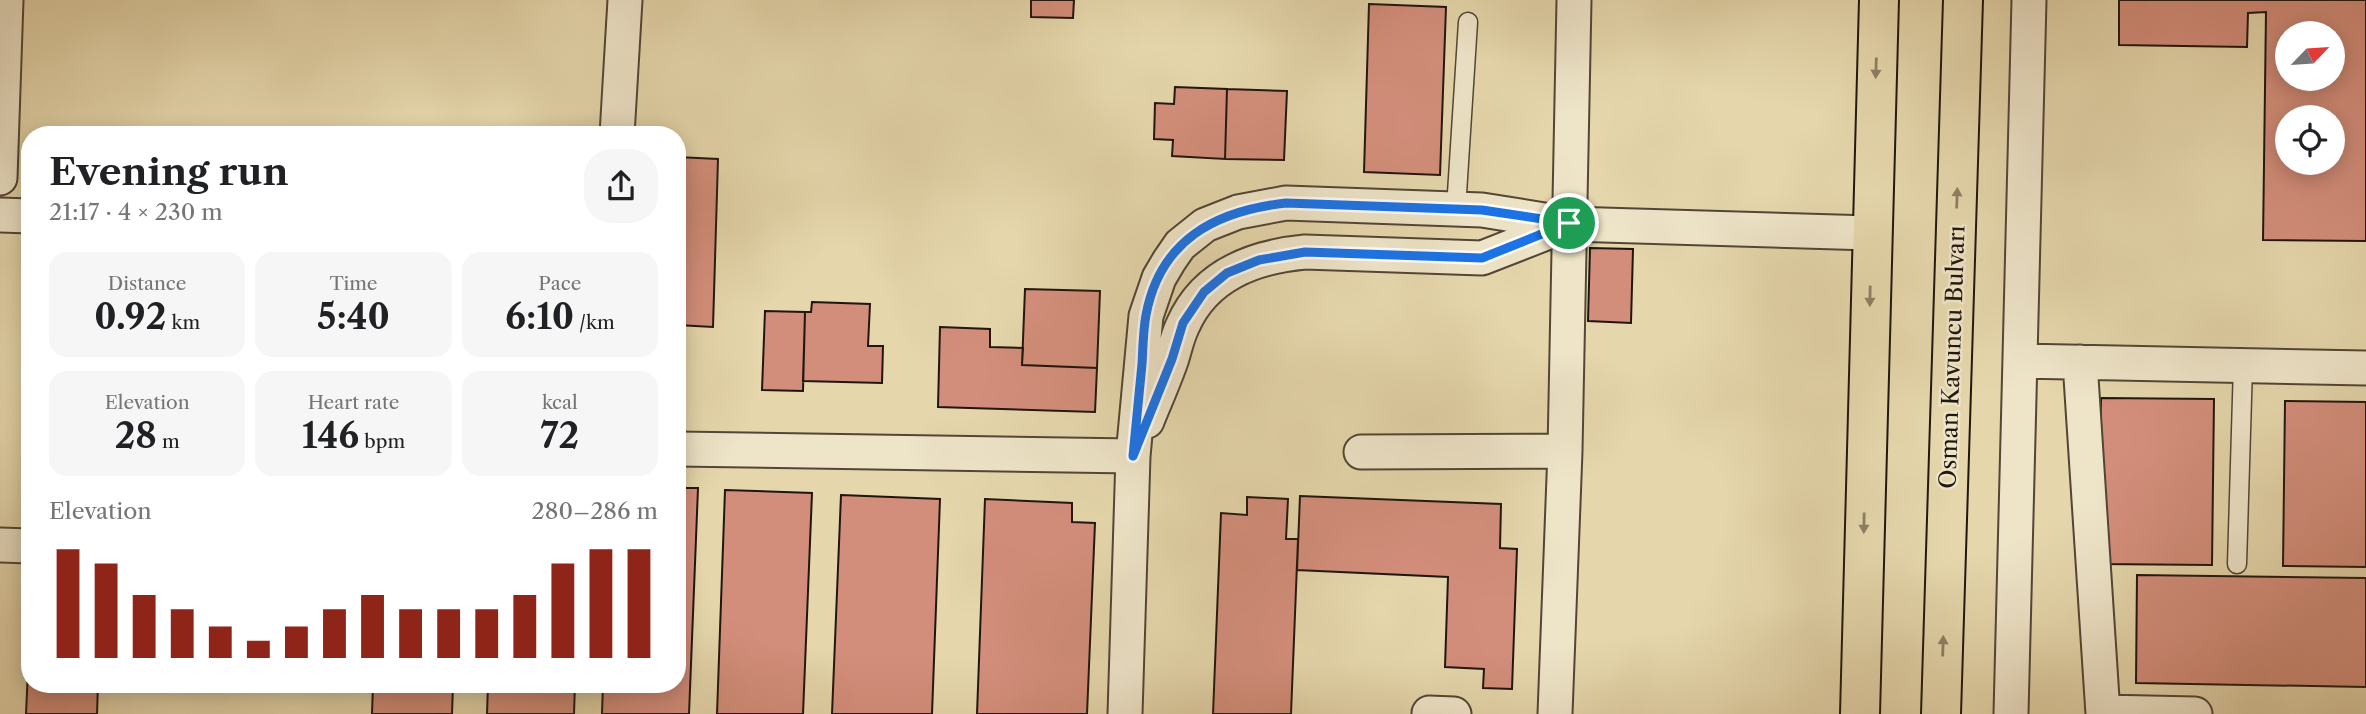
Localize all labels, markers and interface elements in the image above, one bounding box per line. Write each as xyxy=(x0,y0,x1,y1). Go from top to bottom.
north arrow xyxy=(2275,21,2345,91)
map controls xyxy=(2275,21,2345,175)
one-way arrow xyxy=(1871,57,1882,79)
button: locate xyxy=(2275,105,2345,175)
text: Evening run xyxy=(49,148,289,195)
button: share xyxy=(584,149,658,223)
one-way arrow xyxy=(1951,187,1963,209)
pin xyxy=(1539,193,1599,253)
text: 21:17 · 4 × 230 m xyxy=(49,198,223,226)
icon: arrive xyxy=(1550,204,1588,242)
street label: Osman Kavuncu Bulvarı xyxy=(1933,225,1971,489)
text: Distance xyxy=(108,272,186,295)
text: Time xyxy=(329,272,378,295)
text: Pace xyxy=(538,272,581,295)
one-way arrow xyxy=(1864,285,1875,307)
text: 0.92 xyxy=(94,295,166,338)
text: 5:40 xyxy=(317,295,390,338)
text: 6:10 xyxy=(505,295,574,338)
text: km xyxy=(166,311,200,334)
text: /km xyxy=(574,311,615,334)
text: Elevation xyxy=(105,391,190,414)
text: Heart rate xyxy=(308,391,399,414)
text: kcal xyxy=(542,391,578,414)
text: 28 xyxy=(115,414,157,457)
text: 146 xyxy=(302,414,359,457)
text: 72 xyxy=(540,414,579,457)
text: m xyxy=(157,430,180,453)
text: bpm xyxy=(359,430,405,453)
text: Elevation xyxy=(49,497,152,525)
text: 280–286 m xyxy=(532,497,658,525)
one-way arrow xyxy=(1859,512,1870,534)
one-way arrow xyxy=(1938,635,1949,657)

